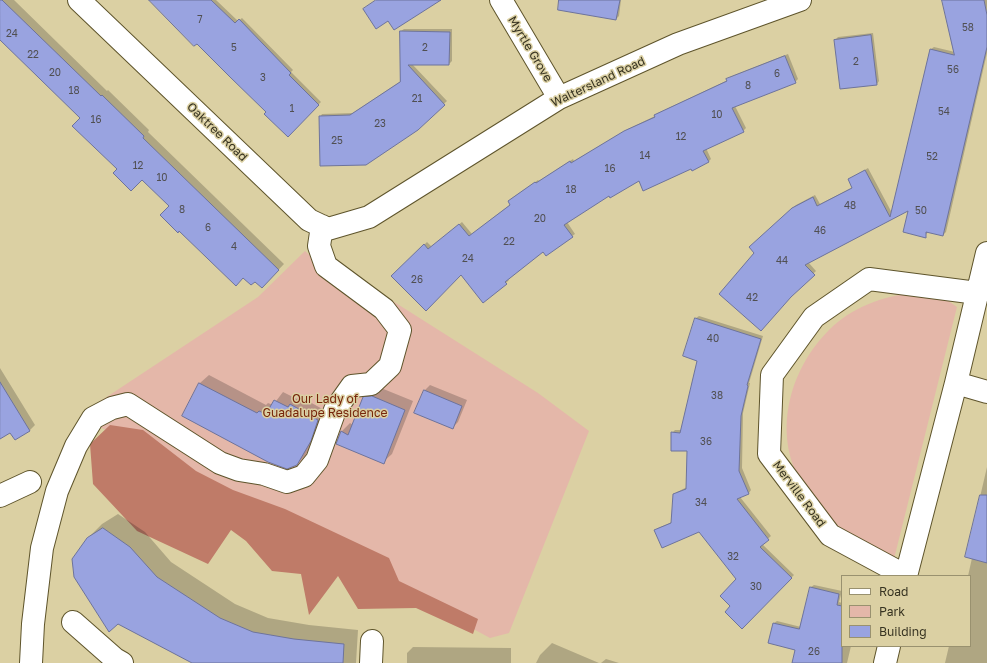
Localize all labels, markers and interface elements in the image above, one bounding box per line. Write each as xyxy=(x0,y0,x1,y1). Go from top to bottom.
house number: 7 xyxy=(197,14,203,26)
street label: Myrtle Grove xyxy=(505,14,555,84)
house number: 58 xyxy=(962,22,974,34)
house number: 24 xyxy=(6,28,18,40)
house number: 5 xyxy=(231,42,237,54)
house number: 2 xyxy=(422,42,428,54)
house number: 22 xyxy=(27,49,39,61)
street label: Waltersland Road xyxy=(549,54,647,110)
house number: 2 xyxy=(853,56,859,68)
house number: 56 xyxy=(947,64,959,76)
house number: 20 xyxy=(49,67,61,79)
house number: 6 xyxy=(774,68,780,80)
house number: 3 xyxy=(260,72,266,84)
house number: 8 xyxy=(745,80,751,92)
house number: 18 xyxy=(69,85,79,97)
house number: 21 xyxy=(412,93,422,105)
street label: Oaktree Road xyxy=(184,100,250,164)
house number: 1 xyxy=(290,103,294,115)
house number: 54 xyxy=(938,106,950,118)
house number: 10 xyxy=(711,109,723,121)
house number: 16 xyxy=(91,114,101,126)
house number: 23 xyxy=(374,118,386,130)
house number: 12 xyxy=(676,131,686,143)
house number: 25 xyxy=(331,135,343,147)
house number: 14 xyxy=(640,150,650,162)
house number: 52 xyxy=(926,151,938,163)
house number: 12 xyxy=(133,160,143,172)
house number: 16 xyxy=(605,163,615,175)
house number: 10 xyxy=(156,172,168,184)
house number: 18 xyxy=(566,184,576,196)
house number: 48 xyxy=(844,200,856,212)
house number: 8 xyxy=(179,204,185,216)
house number: 50 xyxy=(915,205,927,217)
house number: 20 xyxy=(534,213,546,225)
house number: 6 xyxy=(205,222,211,234)
house number: 46 xyxy=(814,225,826,237)
house number: 22 xyxy=(503,236,515,248)
house number: 4 xyxy=(231,241,237,253)
house number: 24 xyxy=(462,253,474,265)
house number: 44 xyxy=(776,255,788,267)
house number: 26 xyxy=(411,274,423,286)
house number: 42 xyxy=(746,292,758,304)
house number: 40 xyxy=(707,333,719,345)
house number: 38 xyxy=(711,390,723,402)
park label: Our Lady of Guadalupe Residence xyxy=(263,392,387,420)
house number: 36 xyxy=(700,436,712,448)
street label: Merville Road xyxy=(769,458,829,530)
house number: 34 xyxy=(695,497,707,509)
house number: 32 xyxy=(727,551,739,563)
legend xyxy=(841,575,971,647)
house number: 30 xyxy=(750,581,762,593)
text: Road xyxy=(879,584,908,599)
text: Park xyxy=(879,604,905,619)
text: Building xyxy=(879,624,927,639)
house number: 26 xyxy=(808,646,820,658)

